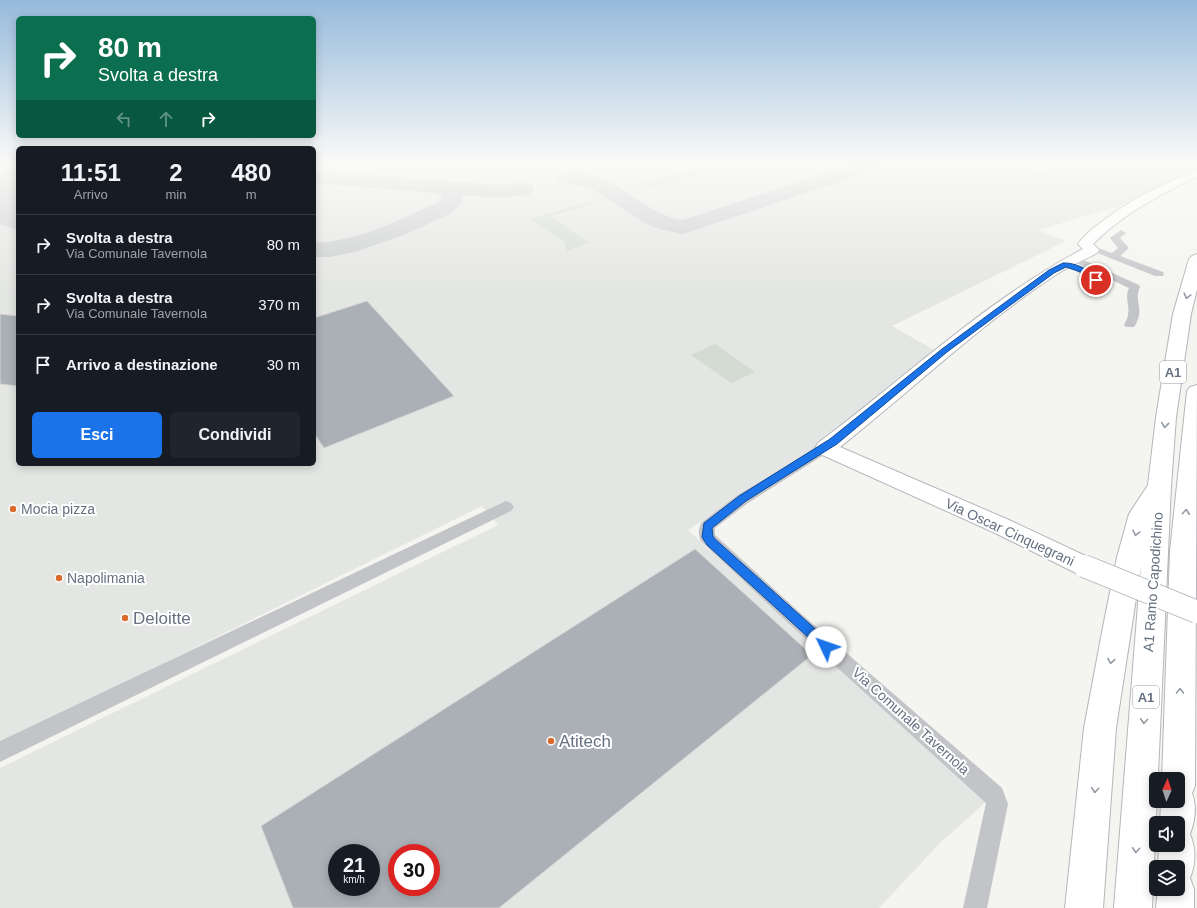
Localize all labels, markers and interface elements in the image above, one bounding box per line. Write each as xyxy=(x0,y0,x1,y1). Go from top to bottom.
icon: right xyxy=(32,32,84,84)
text: 80 m xyxy=(98,32,162,63)
text: Svolta a destra xyxy=(98,65,218,85)
icon: left xyxy=(113,108,135,130)
icon: ahead xyxy=(155,108,177,130)
icon: right xyxy=(197,108,219,130)
text: 11:51 xyxy=(61,159,121,186)
text: 2 xyxy=(169,159,183,186)
text: 480 xyxy=(231,159,271,186)
text: Arrivo xyxy=(74,187,108,202)
text: min xyxy=(166,187,186,202)
text: m xyxy=(246,187,257,202)
text: Svolta a destra xyxy=(66,229,173,246)
icon: right xyxy=(32,234,54,256)
text: 80 m xyxy=(267,236,300,253)
text: Via Comunale Tavernola xyxy=(66,246,207,261)
pin xyxy=(1079,263,1113,297)
icon: arrive xyxy=(1085,269,1107,291)
text: Svolta a destra xyxy=(66,289,173,306)
one-way arrow xyxy=(1183,293,1192,300)
icon: right xyxy=(32,294,54,316)
text: 370 m xyxy=(258,296,300,313)
text: Via Comunale Tavernola xyxy=(66,306,207,321)
icon: arrive xyxy=(32,354,54,376)
text: Arrivo a destinazione xyxy=(66,356,218,373)
text: 30 m xyxy=(267,356,300,373)
road number: A1 xyxy=(1160,361,1186,383)
button: Esci xyxy=(32,412,162,458)
button: Condividi xyxy=(170,412,300,458)
one-way arrow xyxy=(1161,421,1170,428)
street label: Via Oscar Cinquegrani xyxy=(943,495,1077,569)
place label: Mocia pizza xyxy=(21,501,95,517)
marker: Mocia pizza xyxy=(8,504,18,514)
one-way arrow xyxy=(1182,509,1191,515)
street label: A1 Ramo Capodichino xyxy=(1140,511,1166,652)
one-way arrow xyxy=(1132,529,1141,536)
place label: Napolimania xyxy=(67,570,145,586)
marker: Napolimania xyxy=(54,573,64,583)
place label: Deloitte xyxy=(133,609,191,628)
marker: Deloitte xyxy=(120,613,130,623)
position arrow xyxy=(805,626,847,668)
one-way arrow xyxy=(1107,658,1116,664)
street label: Via Comunale Tavernola xyxy=(849,664,973,778)
road number: A1 xyxy=(1133,686,1159,708)
one-way arrow xyxy=(1176,688,1184,694)
one-way arrow xyxy=(1140,718,1149,724)
place label: Atitech xyxy=(559,732,611,751)
marker: Atitech xyxy=(546,736,556,746)
north arrow xyxy=(1149,772,1185,808)
map controls xyxy=(1149,772,1185,896)
one-way arrow xyxy=(1090,786,1099,793)
button: sound xyxy=(1149,816,1185,852)
speed limit sign: 30 xyxy=(388,844,440,896)
one-way arrow xyxy=(1132,847,1141,853)
text: 21 xyxy=(343,854,365,876)
button: layers xyxy=(1149,860,1185,896)
text: km/h xyxy=(343,874,365,885)

